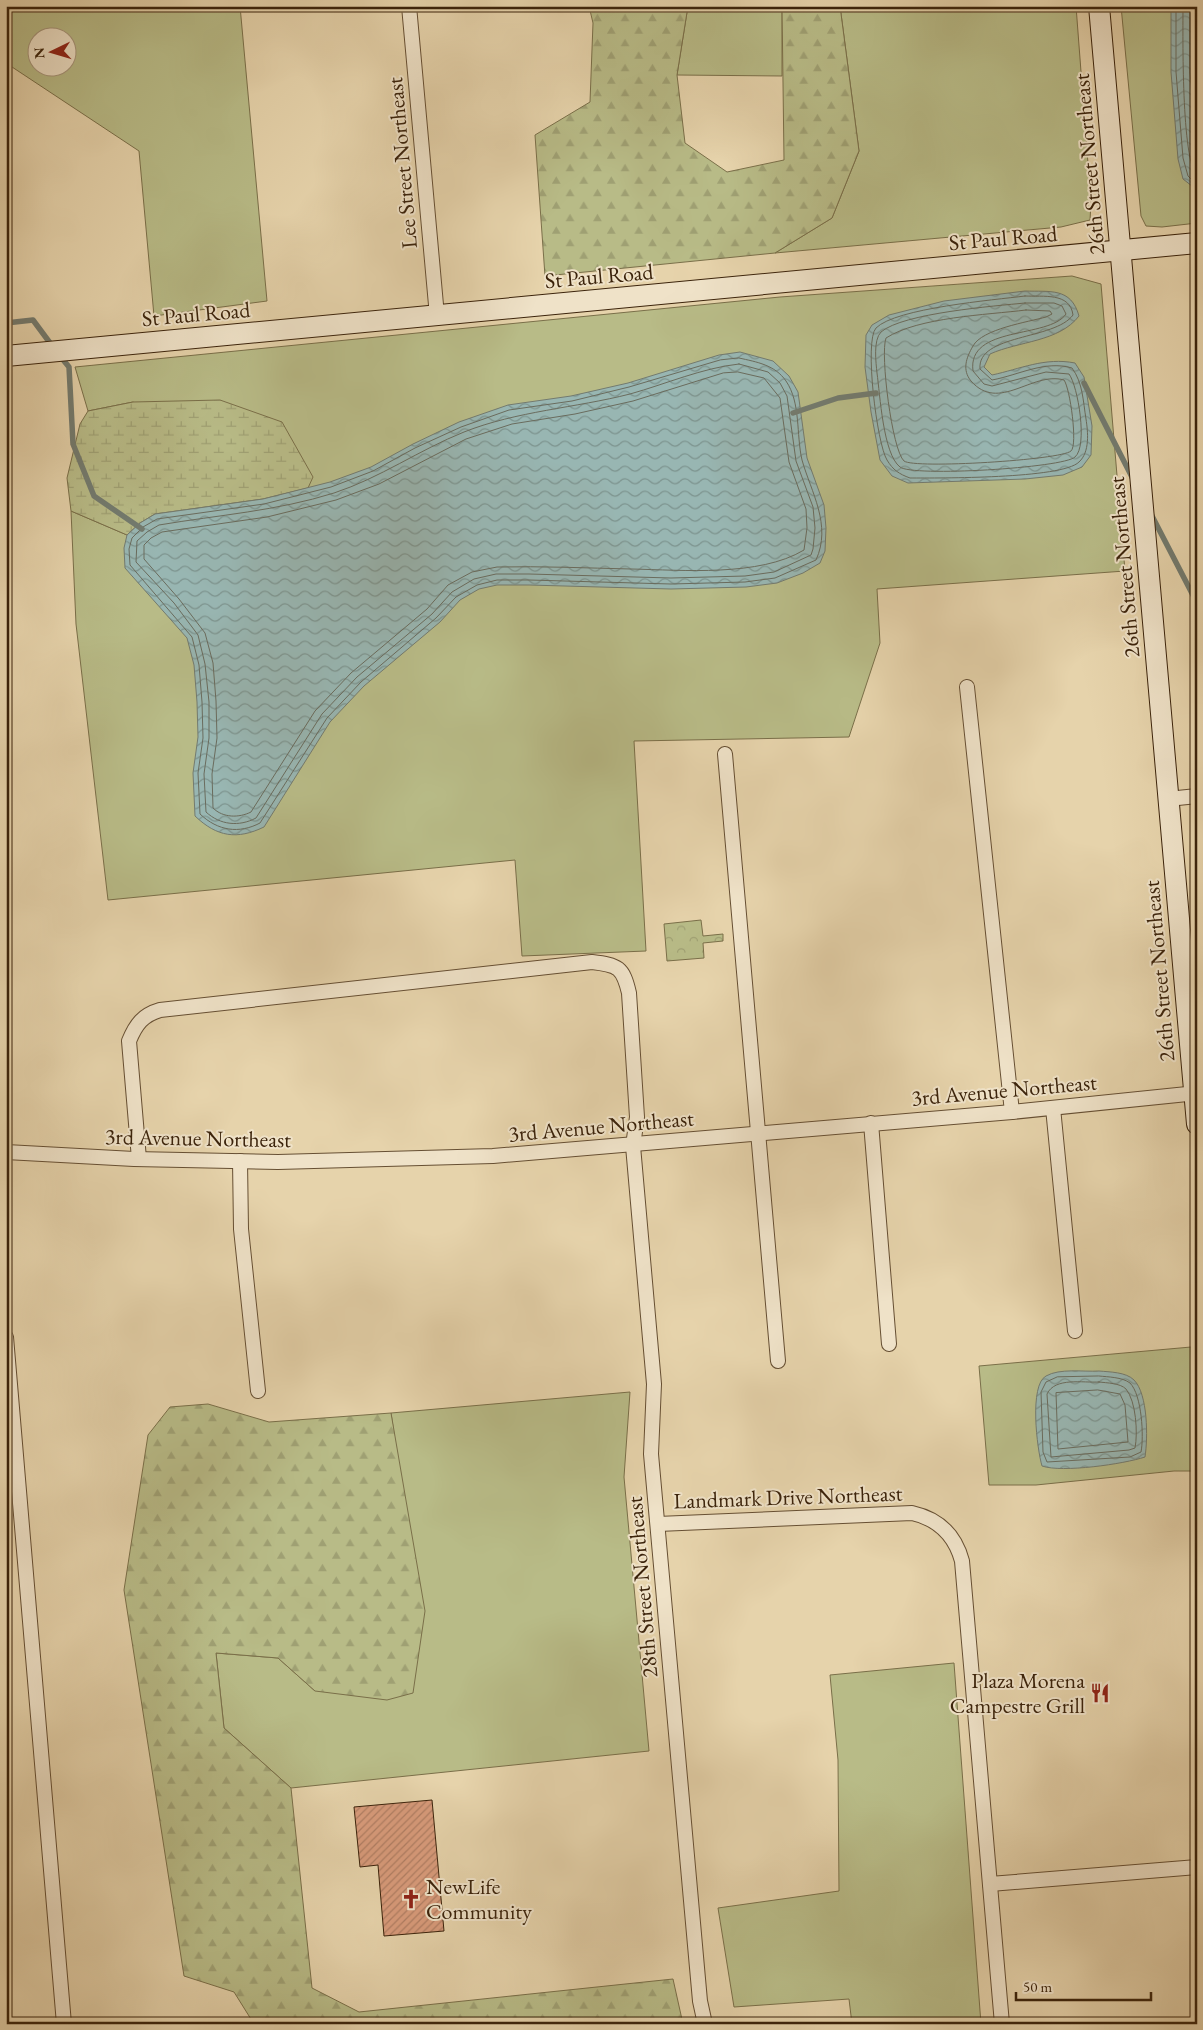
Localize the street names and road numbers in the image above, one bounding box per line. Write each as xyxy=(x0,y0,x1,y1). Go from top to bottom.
street label: 26th Street Northeast xyxy=(1067,72,1111,256)
street label: Lee Street Northeast xyxy=(380,76,424,250)
street label: St Paul Road xyxy=(948,219,1059,257)
street label: St Paul Road xyxy=(544,257,655,295)
street label: St Paul Road xyxy=(141,295,252,333)
street label: 26th Street Northeast xyxy=(1102,475,1146,659)
street label: 26th Street Northeast xyxy=(1137,879,1181,1063)
street label: 3rd Avenue Northeast xyxy=(910,1067,1098,1113)
street label: 3rd Avenue Northeast xyxy=(507,1103,695,1149)
street label: 3rd Avenue Northeast xyxy=(105,1122,291,1154)
street label: Landmark Drive Northeast xyxy=(673,1479,903,1515)
street label: 28th Street Northeast xyxy=(620,1495,664,1679)

